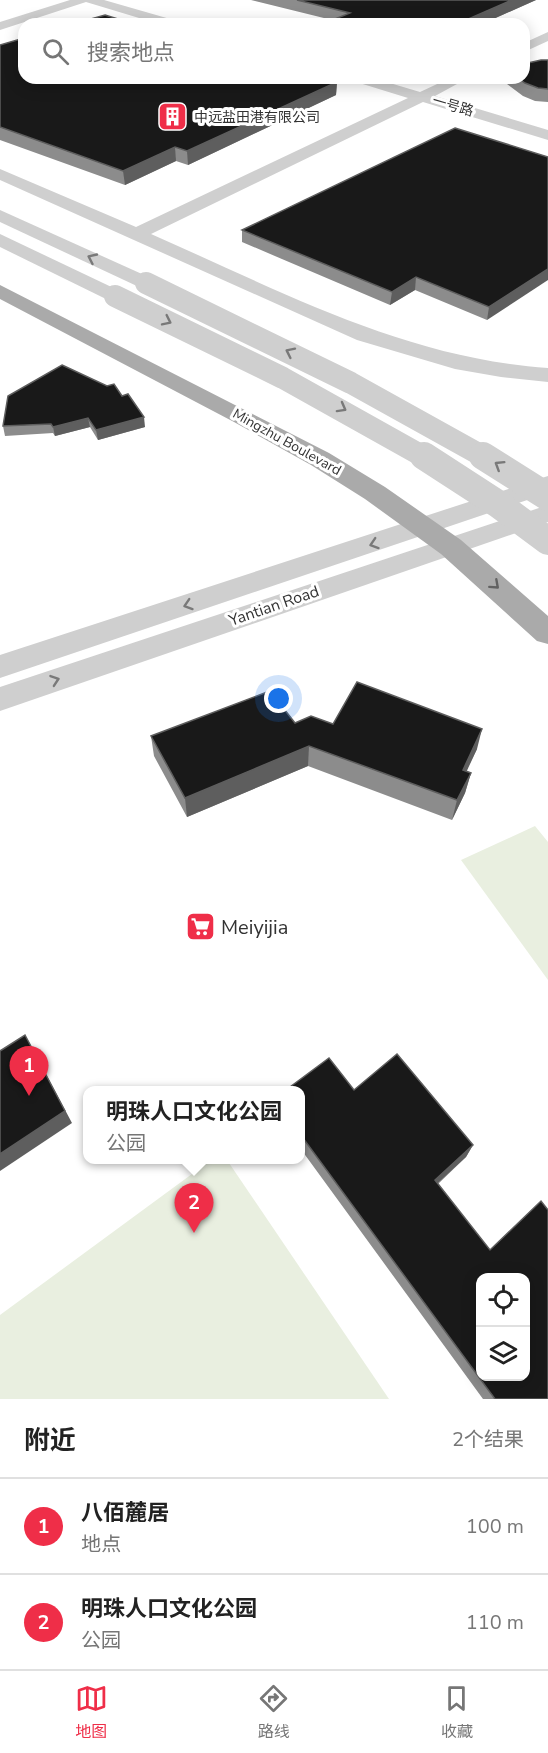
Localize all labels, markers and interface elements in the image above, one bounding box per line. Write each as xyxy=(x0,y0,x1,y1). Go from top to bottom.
search box xyxy=(18,18,530,84)
icon: search xyxy=(39,35,72,68)
text: 搜索地点 xyxy=(87,38,175,68)
street label: 一号路 xyxy=(430,91,476,121)
building icon: 中远盐田港有限公司 xyxy=(157,101,189,133)
place label: 中远盐田港有限公司 xyxy=(194,108,320,127)
one-way arrow xyxy=(88,254,99,266)
one-way arrow xyxy=(161,314,172,326)
one-way arrow xyxy=(286,348,297,360)
one-way arrow xyxy=(336,401,346,412)
street label: Mingzhu Boulevard xyxy=(229,404,345,480)
one-way arrow xyxy=(495,460,505,472)
one-way arrow xyxy=(369,537,380,549)
one-way arrow xyxy=(488,578,499,589)
street label: Yantian Road xyxy=(225,580,322,632)
one-way arrow xyxy=(183,598,194,610)
one-way arrow xyxy=(49,675,60,687)
your location xyxy=(264,684,293,713)
supermarket icon: Meiyijia xyxy=(184,911,216,943)
place label: Meiyijia xyxy=(221,914,288,941)
pin: 1 xyxy=(9,1046,48,1096)
popup xyxy=(83,1086,305,1164)
text: 明珠人口文化公园 xyxy=(106,1097,282,1127)
text: 公园 xyxy=(106,1130,146,1157)
pin: 2 xyxy=(174,1184,214,1233)
map controls xyxy=(476,1273,530,1381)
button: locate xyxy=(476,1273,530,1327)
button: layers xyxy=(476,1327,530,1381)
text: 附近 xyxy=(24,1423,76,1458)
text: 2个结果 xyxy=(452,1426,524,1453)
text: 八佰麓居 xyxy=(81,1498,169,1528)
text: 1 xyxy=(38,1513,50,1540)
text: 100 m xyxy=(466,1513,524,1540)
text: 地点 xyxy=(81,1531,121,1558)
text: 明珠人口文化公园 xyxy=(81,1594,257,1624)
text: 2 xyxy=(38,1609,50,1636)
text: 110 m xyxy=(466,1609,524,1636)
text: 公园 xyxy=(81,1627,121,1654)
tab: 地图 xyxy=(75,1682,108,1743)
tab: 路线 xyxy=(257,1682,290,1743)
tab: 收藏 xyxy=(440,1682,473,1743)

